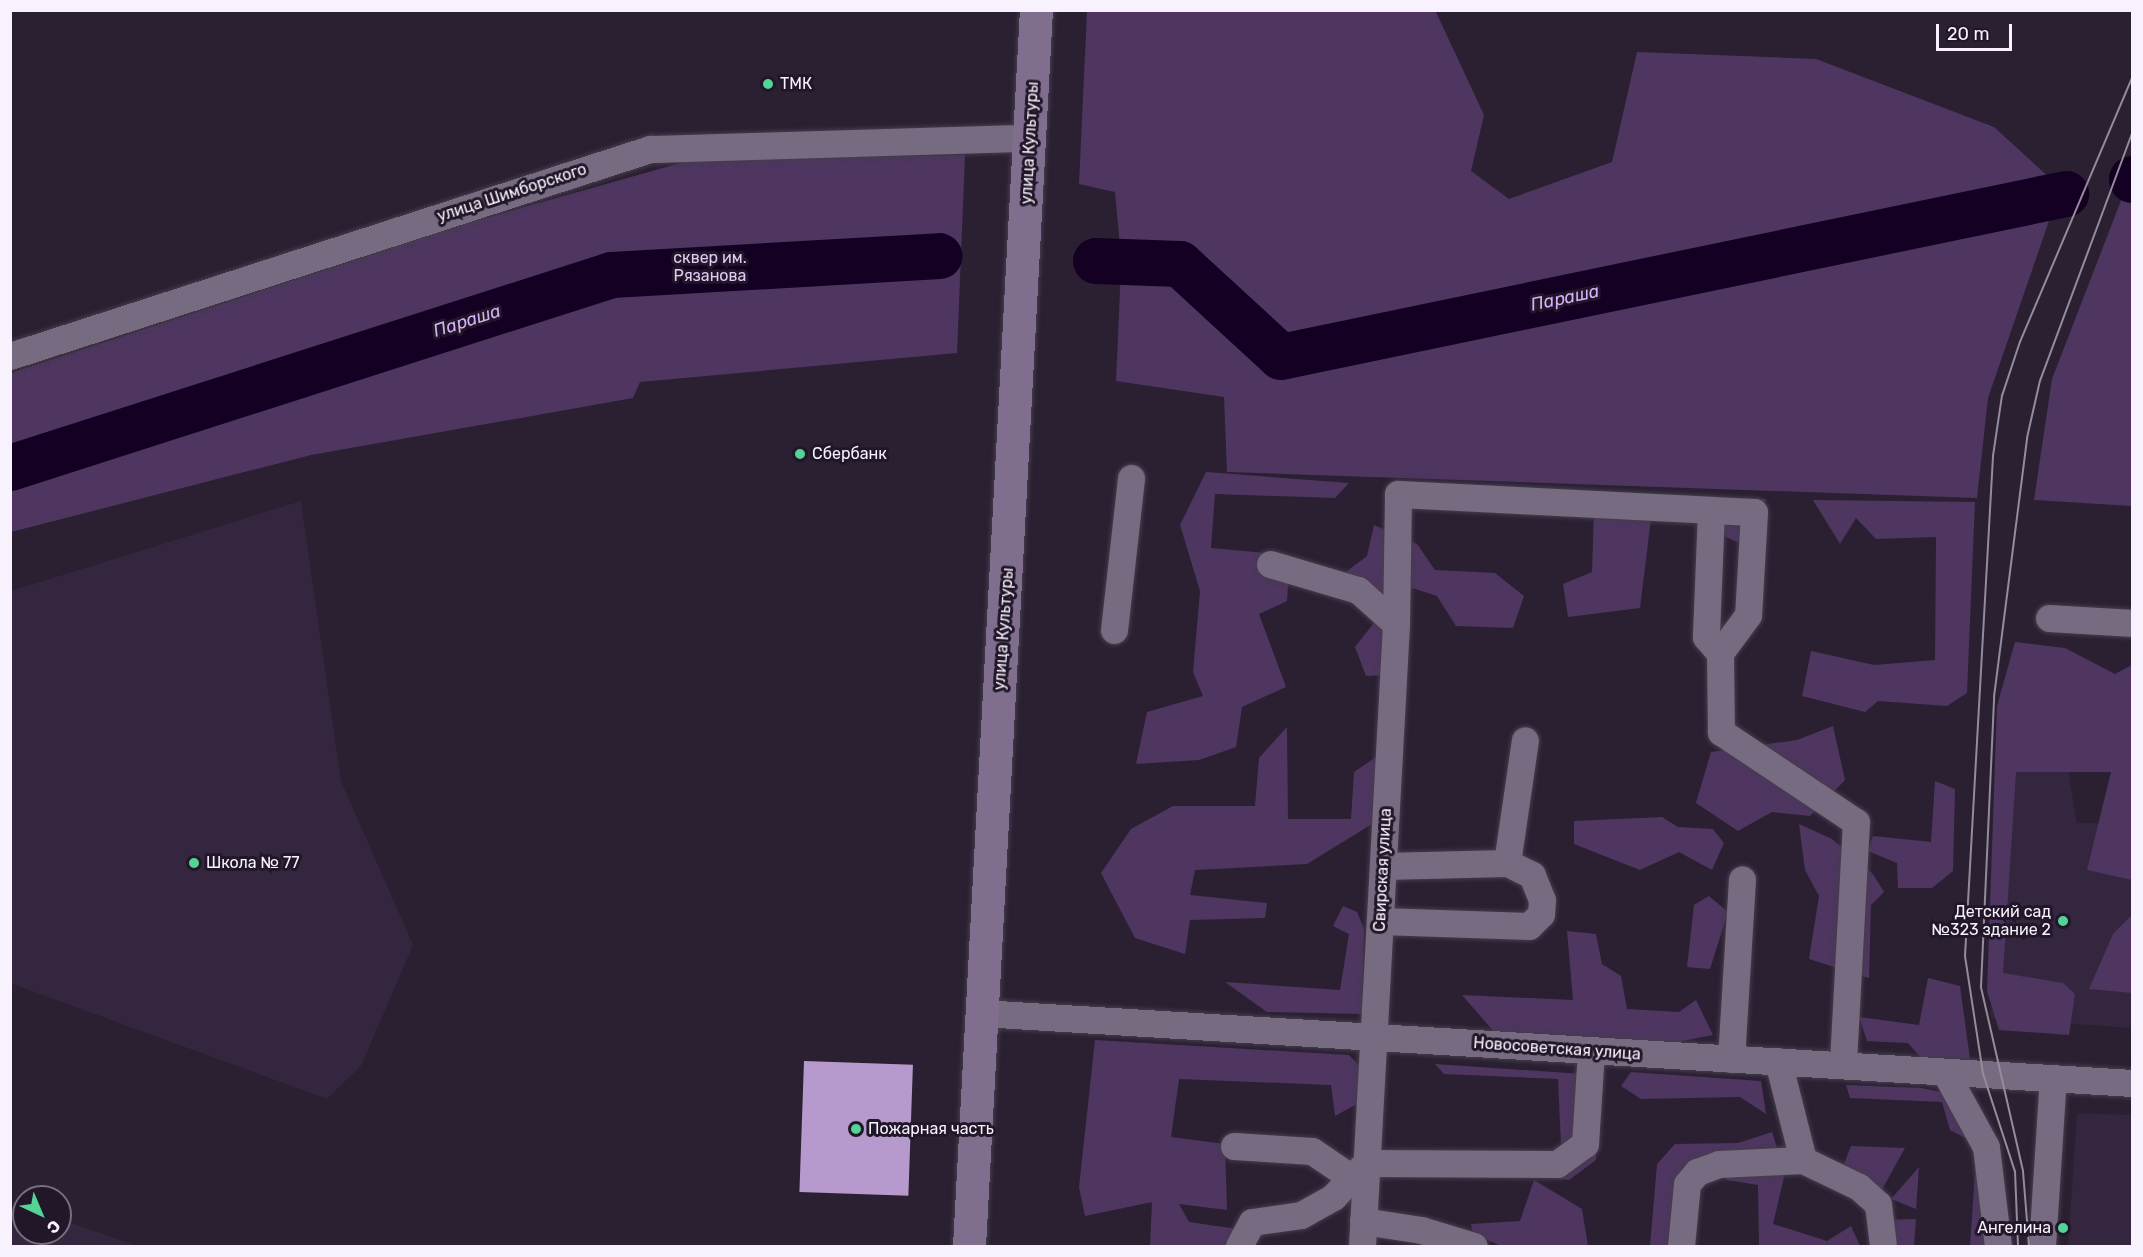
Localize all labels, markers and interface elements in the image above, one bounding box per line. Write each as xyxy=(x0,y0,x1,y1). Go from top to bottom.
scale bar xyxy=(1939,12,2016,50)
text: 20 m xyxy=(1947,23,1989,45)
place label: ТМК xyxy=(780,74,812,94)
marker: ТМК xyxy=(761,77,775,91)
street label: улица Культуры xyxy=(1017,81,1043,205)
street label: улица Шимборского xyxy=(435,160,589,226)
park label: сквер им. Рязанова xyxy=(673,248,747,286)
water label: Параша xyxy=(1529,280,1601,316)
water label: Параша xyxy=(431,300,503,342)
place label: Сбербанк xyxy=(812,444,887,464)
marker: Сбербанк xyxy=(793,447,807,461)
street label: улица Культуры xyxy=(990,567,1018,691)
street label: Свирская улица xyxy=(1370,808,1396,932)
place label: Школа № 77 xyxy=(206,853,299,873)
marker: Школа № 77 xyxy=(187,856,201,870)
place label: Детский сад №323 здание 2 xyxy=(1932,902,2051,940)
marker: Детский сад №323 здание 2 xyxy=(2056,914,2070,928)
street label: Новосоветская улица xyxy=(1473,1034,1641,1064)
place label: Пожарная часть xyxy=(868,1119,994,1139)
marker: Пожарная часть xyxy=(849,1122,863,1136)
north arrow xyxy=(12,1185,72,1245)
text: С xyxy=(43,1216,64,1238)
place label: Ангелина xyxy=(1977,1218,2051,1238)
marker: Ангелина xyxy=(2056,1221,2070,1235)

